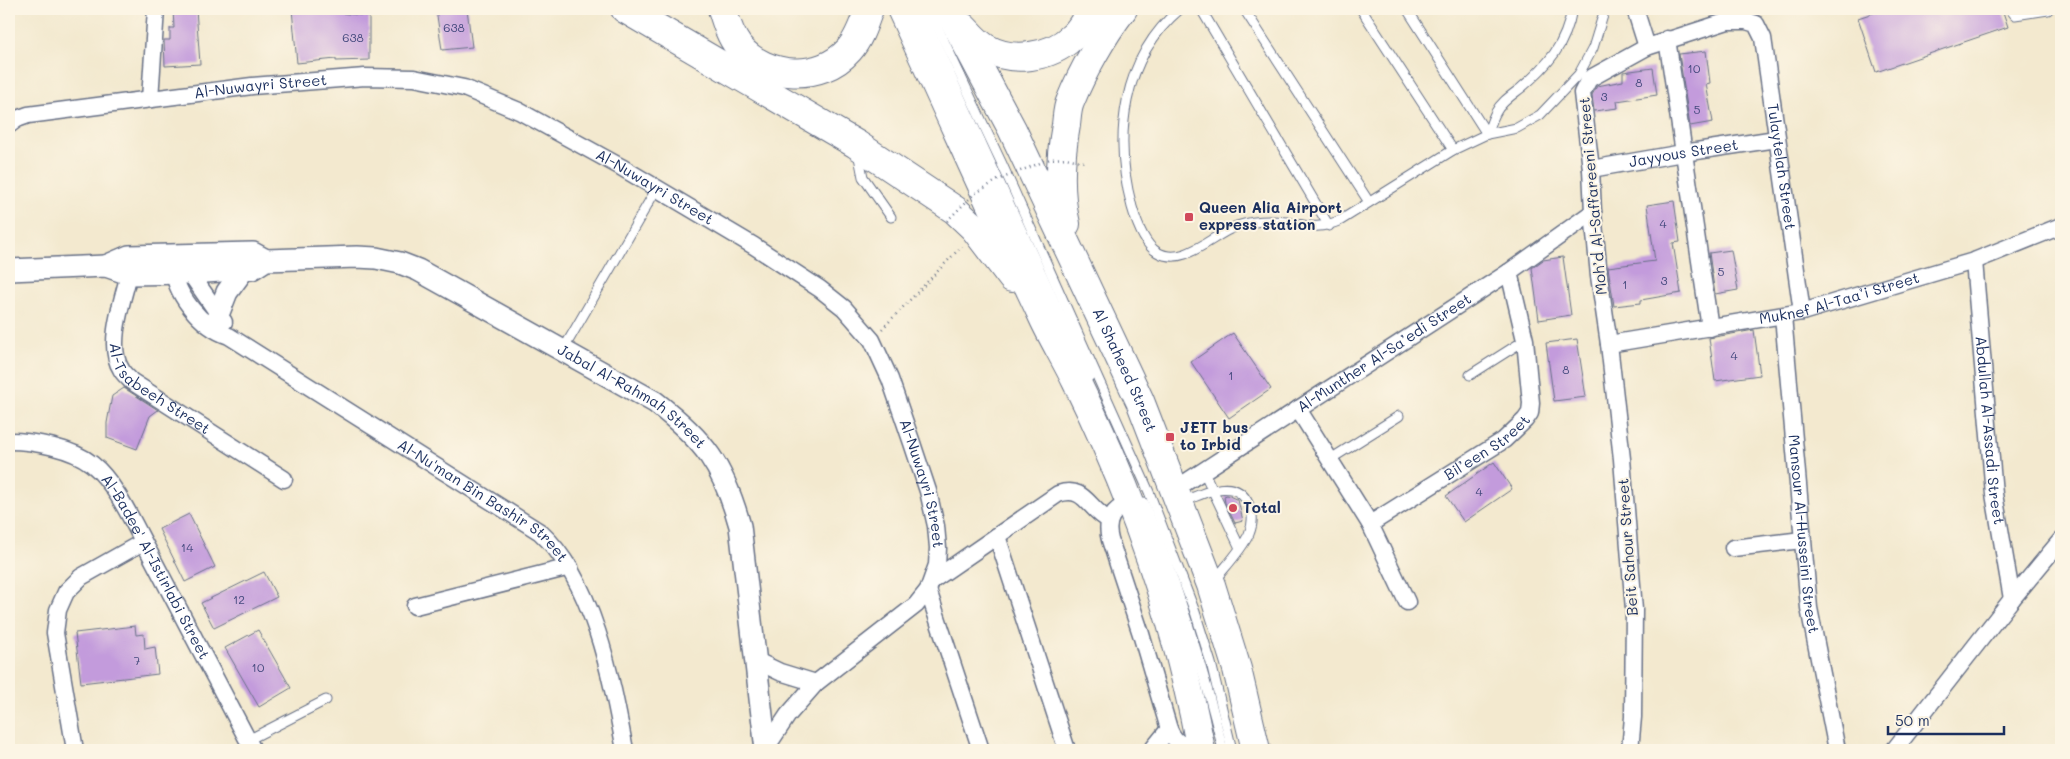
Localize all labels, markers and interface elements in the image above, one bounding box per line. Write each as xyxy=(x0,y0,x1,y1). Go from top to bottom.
house number: 638 xyxy=(443,19,465,35)
house number: 638 xyxy=(342,29,364,45)
house number: 10 xyxy=(1688,60,1701,76)
street label: Al-Nuwayri Street xyxy=(193,69,328,102)
house number: 8 xyxy=(1635,74,1643,90)
house number: 3 xyxy=(1600,88,1608,104)
street label: Moh’d Al-Saffareeni Street xyxy=(1573,96,1611,296)
house number: 5 xyxy=(1694,101,1701,117)
street label: Tulaytelah Street xyxy=(1763,102,1801,231)
street label: Jayyous Street xyxy=(1627,134,1740,171)
street label: Al-Nuwayri Street xyxy=(592,144,718,229)
place label: Queen Alia Airport express station xyxy=(1199,197,1342,234)
marker: Queen Alia Airport express station xyxy=(1183,211,1195,223)
house number: 4 xyxy=(1659,215,1667,231)
house number: 5 xyxy=(1718,263,1725,279)
street label: Muknef Al-Taa’i Street xyxy=(1757,267,1922,328)
house number: 3 xyxy=(1660,272,1668,288)
house number: 1 xyxy=(1622,276,1628,292)
street label: Al-Munther Al-Sa’edi Street xyxy=(1293,288,1475,416)
street label: Al Shaheed Street xyxy=(1088,304,1162,435)
street label: Abdullah Al-Assadi Street xyxy=(1971,335,2010,526)
street label: Jabal Al-Rahmah Street xyxy=(554,339,711,452)
street label: Al-Tsabeeh Street xyxy=(106,342,214,438)
house number: 4 xyxy=(1730,347,1738,363)
house number: 8 xyxy=(1562,361,1570,377)
house number: 1 xyxy=(1228,367,1234,383)
street label: Bil’een Street xyxy=(1440,411,1534,484)
street label: Al-Nuwayri Street xyxy=(895,416,949,549)
place label: JETT bus to Irbid xyxy=(1180,417,1248,454)
marker: JETT bus to Irbid xyxy=(1164,431,1176,443)
street label: Al-Nu'man Bin Bashir Street xyxy=(394,434,573,565)
street label: Mansour Al-Husseini Street xyxy=(1785,434,1825,635)
street label: Al-Badee' Al-Istirlabi Street xyxy=(97,469,215,663)
street label: Beit Sahour Street xyxy=(1612,478,1642,617)
house number: 4 xyxy=(1475,483,1483,499)
place label: Total xyxy=(1243,497,1281,517)
marker: Total xyxy=(1227,502,1239,514)
house number: 14 xyxy=(181,539,193,555)
house number: 12 xyxy=(233,591,245,607)
house number: 7 xyxy=(134,652,141,668)
house number: 10 xyxy=(252,659,265,675)
scale bar xyxy=(1888,704,2004,736)
text: 50 m xyxy=(1895,710,1930,730)

